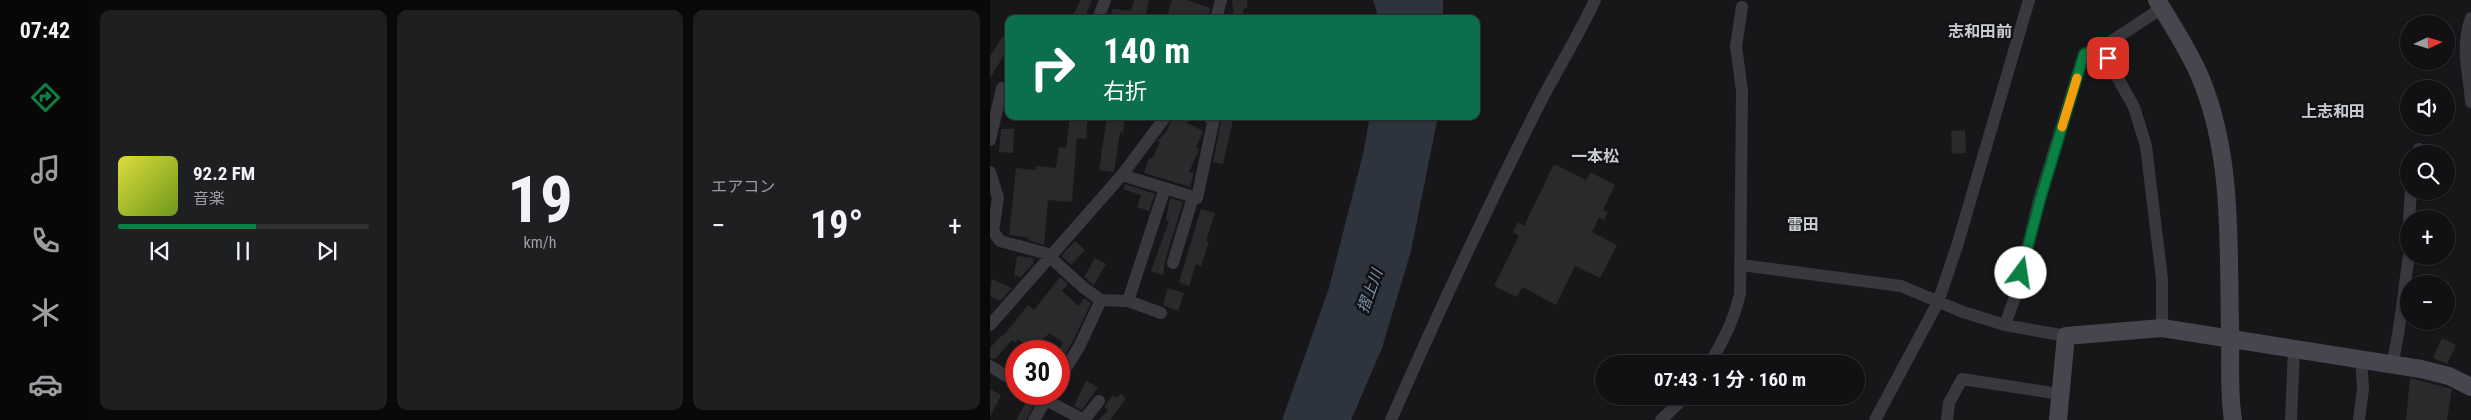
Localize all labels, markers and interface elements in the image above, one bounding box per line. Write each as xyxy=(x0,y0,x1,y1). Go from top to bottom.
north arrow xyxy=(2400,15,2455,70)
map controls xyxy=(2400,15,2455,330)
text: 07:42 xyxy=(20,18,70,43)
district label: 志和田前 xyxy=(1948,22,2012,41)
text: 140 m xyxy=(1103,31,1190,72)
icon: right xyxy=(1020,35,1085,100)
pin xyxy=(2087,37,2129,79)
icon: arrive xyxy=(2094,44,2122,72)
text: 右折 xyxy=(1103,79,1147,104)
icon: directions xyxy=(28,80,63,115)
button: sound xyxy=(2400,80,2455,135)
district label: 上志和田 xyxy=(2301,102,2365,121)
button: search xyxy=(2400,145,2455,200)
district label: 一本松 xyxy=(1571,147,1619,166)
icon: music xyxy=(28,152,63,187)
text: 92.2 FM xyxy=(193,162,255,185)
text: 19 xyxy=(507,162,573,238)
text: エアコン xyxy=(711,177,775,196)
text: 音楽 xyxy=(193,189,225,208)
text: 19° xyxy=(810,203,863,247)
text: − xyxy=(711,209,725,242)
text: + xyxy=(948,209,962,242)
button: + xyxy=(2400,210,2455,265)
district label: 雷田 xyxy=(1787,215,1819,234)
icon: phone xyxy=(28,223,63,258)
text: km/h xyxy=(524,233,556,252)
icon: previous xyxy=(146,237,174,265)
icon: pause xyxy=(229,237,257,265)
icon: next xyxy=(313,237,341,265)
position arrow xyxy=(1994,246,2046,298)
water label: 摺上川 xyxy=(1354,265,1387,315)
button: − xyxy=(2400,275,2455,330)
icon: climate xyxy=(28,295,63,330)
speed limit sign: 30 xyxy=(1005,340,1070,405)
icon: car xyxy=(28,367,63,402)
text: 07:43 · 1 分 · 160 m xyxy=(1654,368,1806,391)

